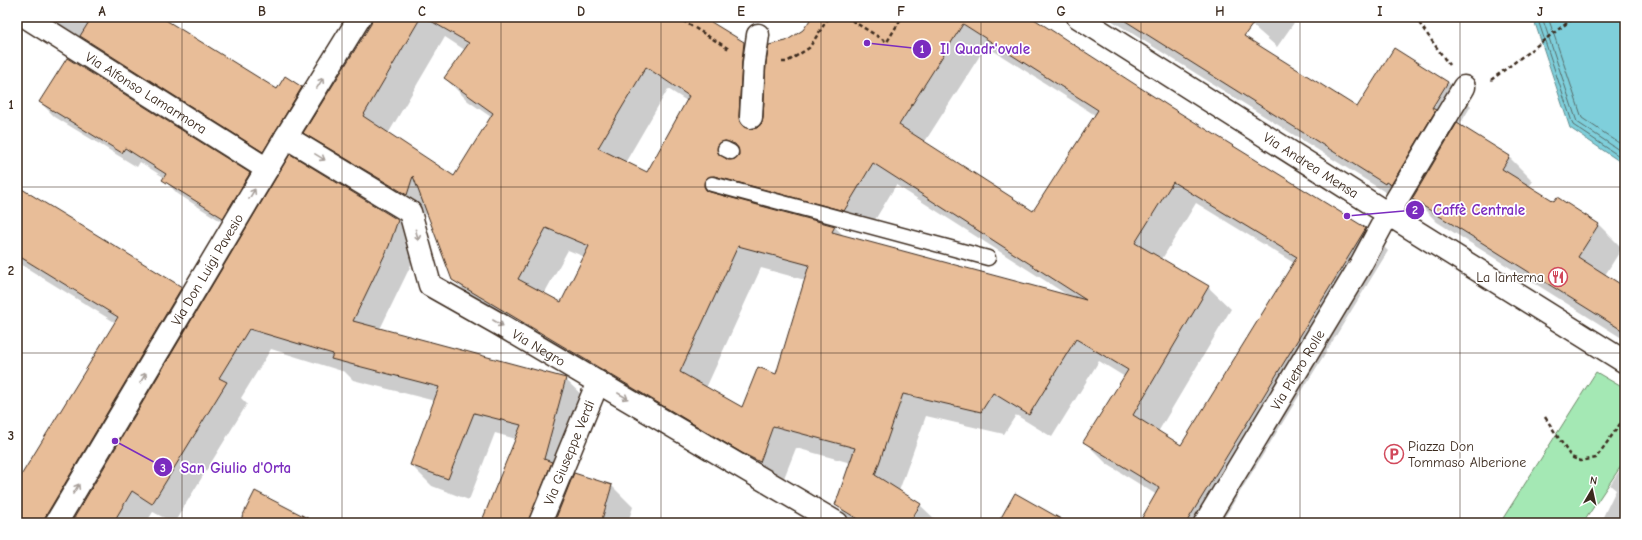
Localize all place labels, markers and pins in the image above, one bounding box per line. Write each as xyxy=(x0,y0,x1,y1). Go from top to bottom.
callout: Il Quadr'ovale xyxy=(912,35,1038,62)
callout: Caffè Centrale xyxy=(1405,197,1533,224)
restaurant icon: La lanterna xyxy=(1547,266,1569,288)
place label: La lanterna xyxy=(1476,269,1544,286)
place label: Piazza Don Tommaso Alberione xyxy=(1408,438,1526,471)
parking icon: Piazza Don Tommaso Alberione xyxy=(1383,443,1405,465)
callout: San Giulio d'Orta xyxy=(153,454,299,481)

